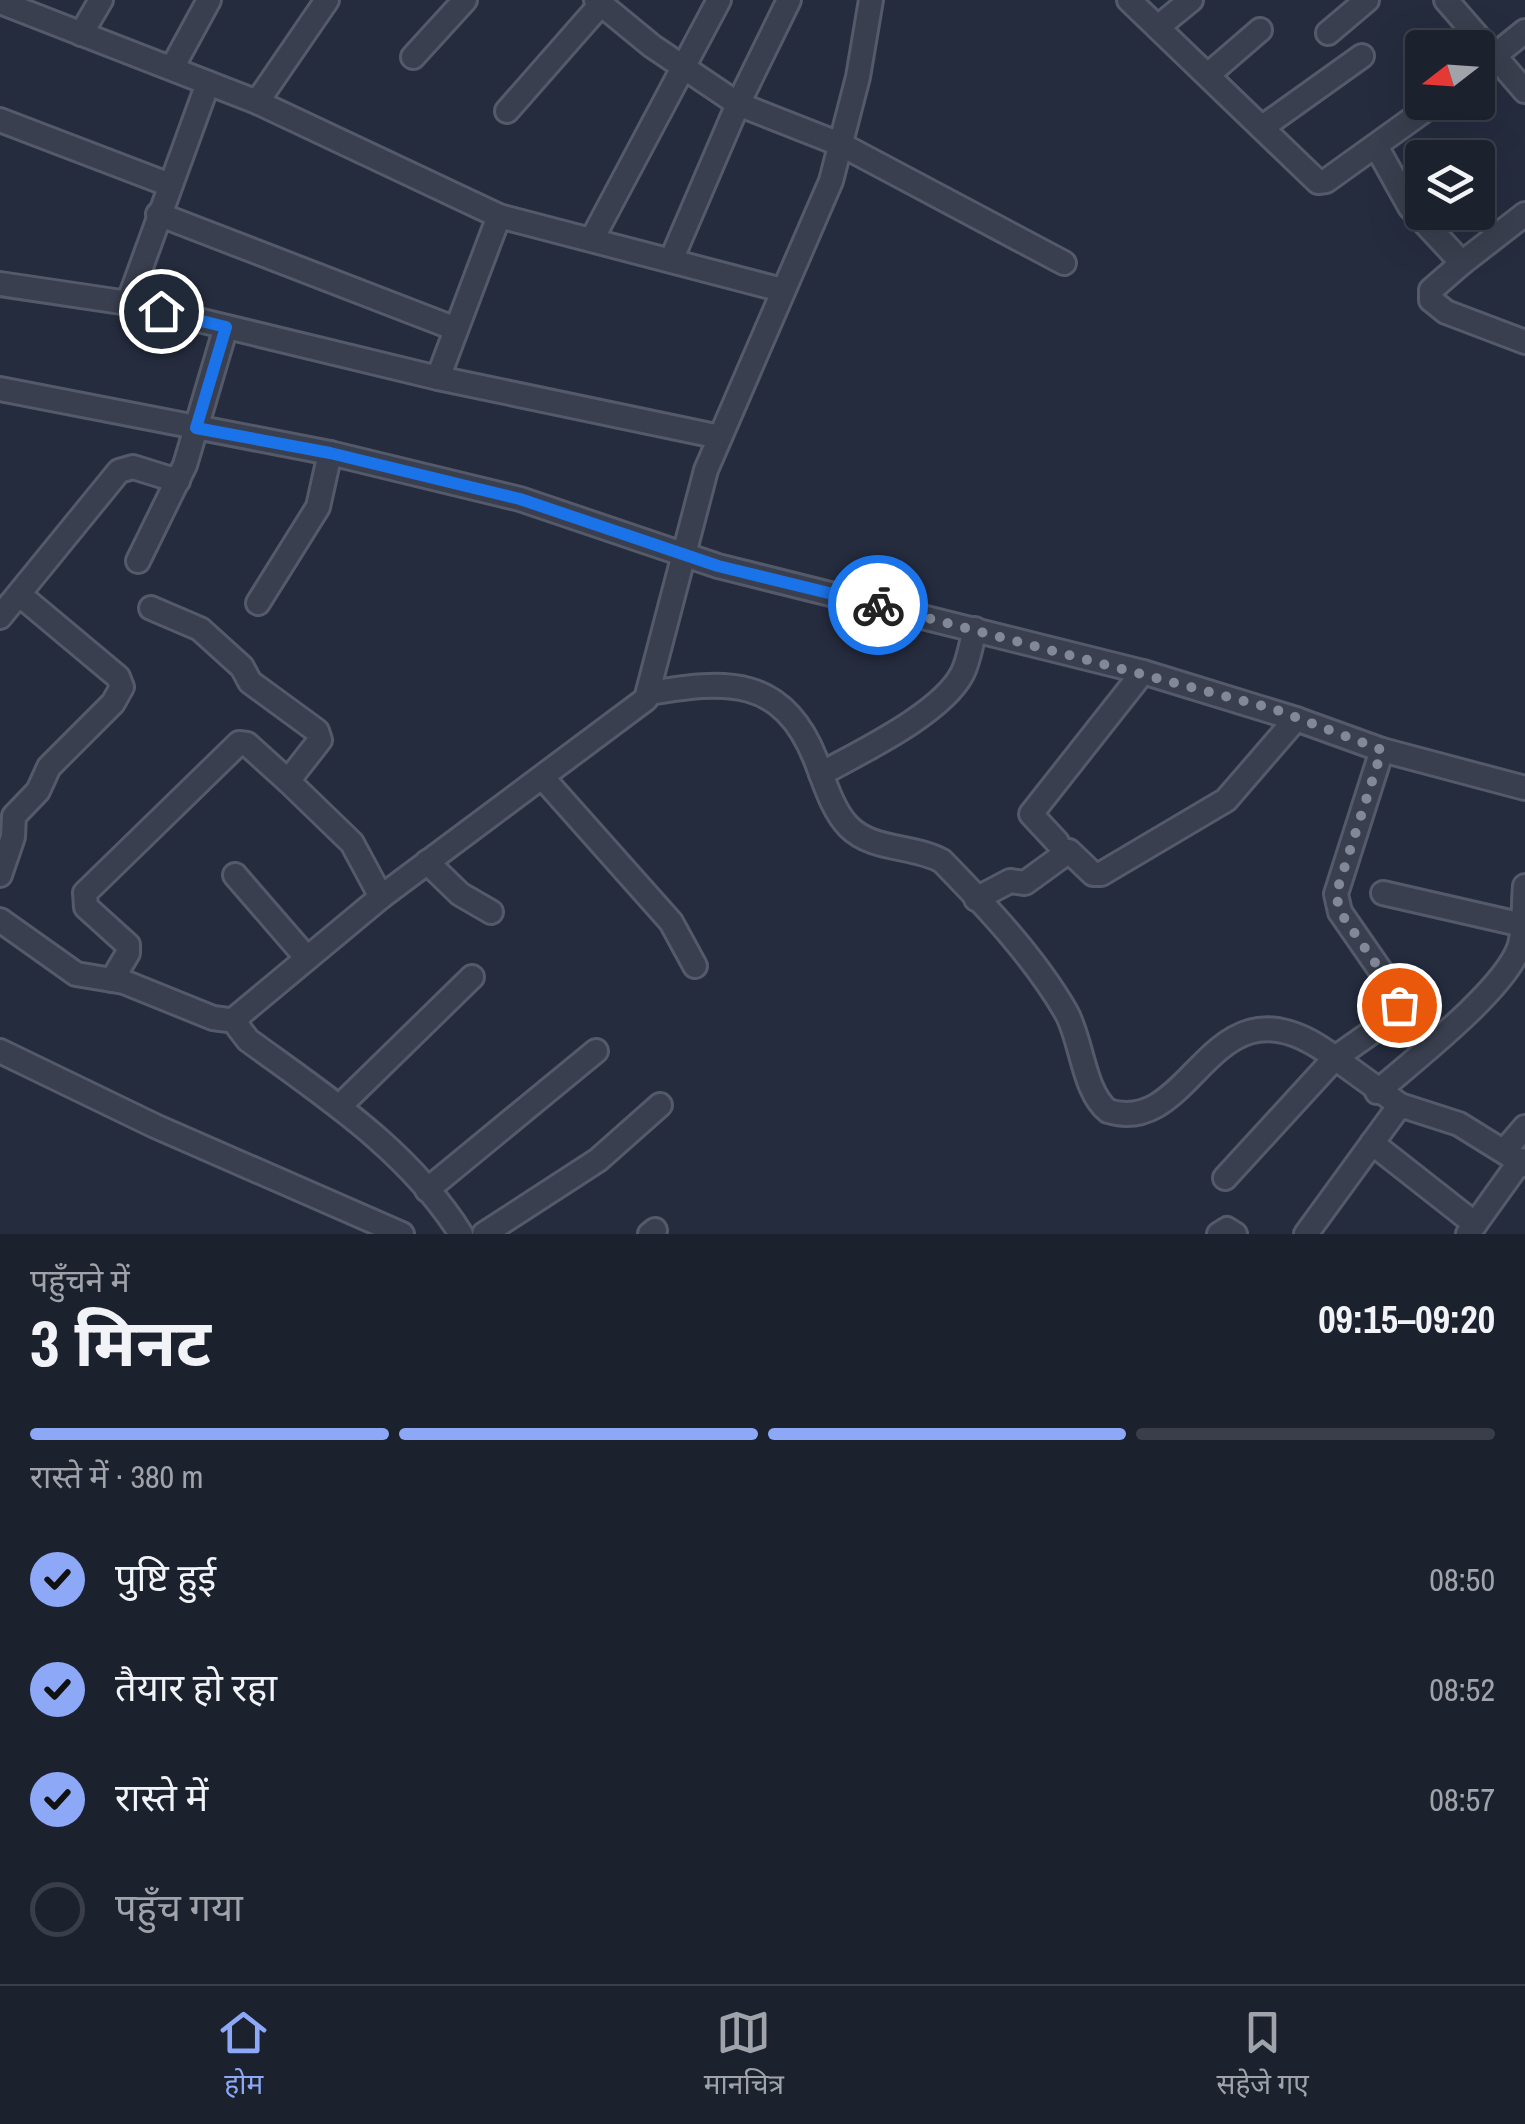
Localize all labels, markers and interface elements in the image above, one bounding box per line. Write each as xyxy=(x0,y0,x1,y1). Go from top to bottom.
north arrow xyxy=(1405,30,1495,120)
map controls xyxy=(1405,30,1495,230)
button: layers xyxy=(1405,140,1495,230)
pin xyxy=(119,269,204,354)
icon: home xyxy=(134,284,189,339)
courier xyxy=(828,555,928,655)
icon: bike xyxy=(851,578,906,633)
pin xyxy=(1357,963,1442,1048)
icon: bag xyxy=(1372,978,1427,1033)
text: पहुँचने में xyxy=(30,1259,130,1302)
text: 09:15–09:20 xyxy=(1318,1294,1495,1345)
text: 3 मिनट xyxy=(30,1299,211,1386)
text: रास्ते में · 380 m xyxy=(30,1455,203,1498)
icon: check xyxy=(30,1552,85,1607)
text: पुष्टि हुई xyxy=(115,1552,216,1603)
text: 08:50 xyxy=(1429,1558,1495,1601)
icon: check xyxy=(30,1662,85,1717)
text: तैयार हो रहा xyxy=(115,1662,277,1713)
text: 08:52 xyxy=(1429,1668,1495,1711)
icon: check xyxy=(30,1772,85,1827)
text: रास्ते में xyxy=(115,1772,208,1823)
text: 08:57 xyxy=(1429,1778,1495,1821)
text: पहुँच गया xyxy=(115,1882,243,1933)
tab: होम xyxy=(216,2005,271,2105)
tab: मानचित्र xyxy=(704,2005,784,2105)
tab: सहेजे गए xyxy=(1216,2005,1309,2105)

